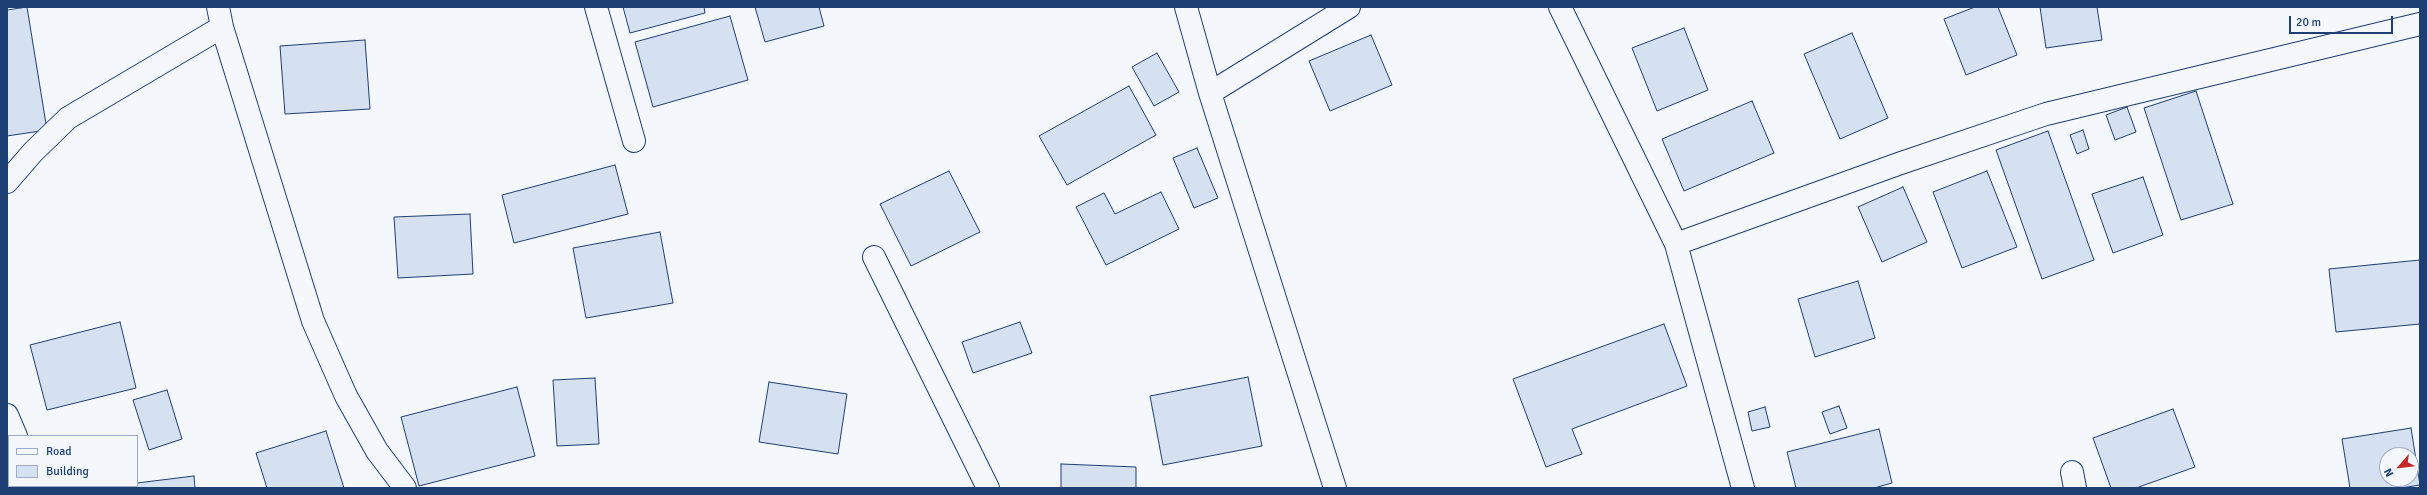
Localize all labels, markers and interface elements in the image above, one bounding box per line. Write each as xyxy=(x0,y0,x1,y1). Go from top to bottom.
scale bar xyxy=(2291,8,2395,34)
text: 20 m xyxy=(2296,15,2321,30)
legend xyxy=(8,435,138,487)
text: Road xyxy=(46,444,72,459)
north arrow xyxy=(2379,447,2419,487)
text: Building xyxy=(46,464,89,479)
text: N xyxy=(2381,466,2396,479)

